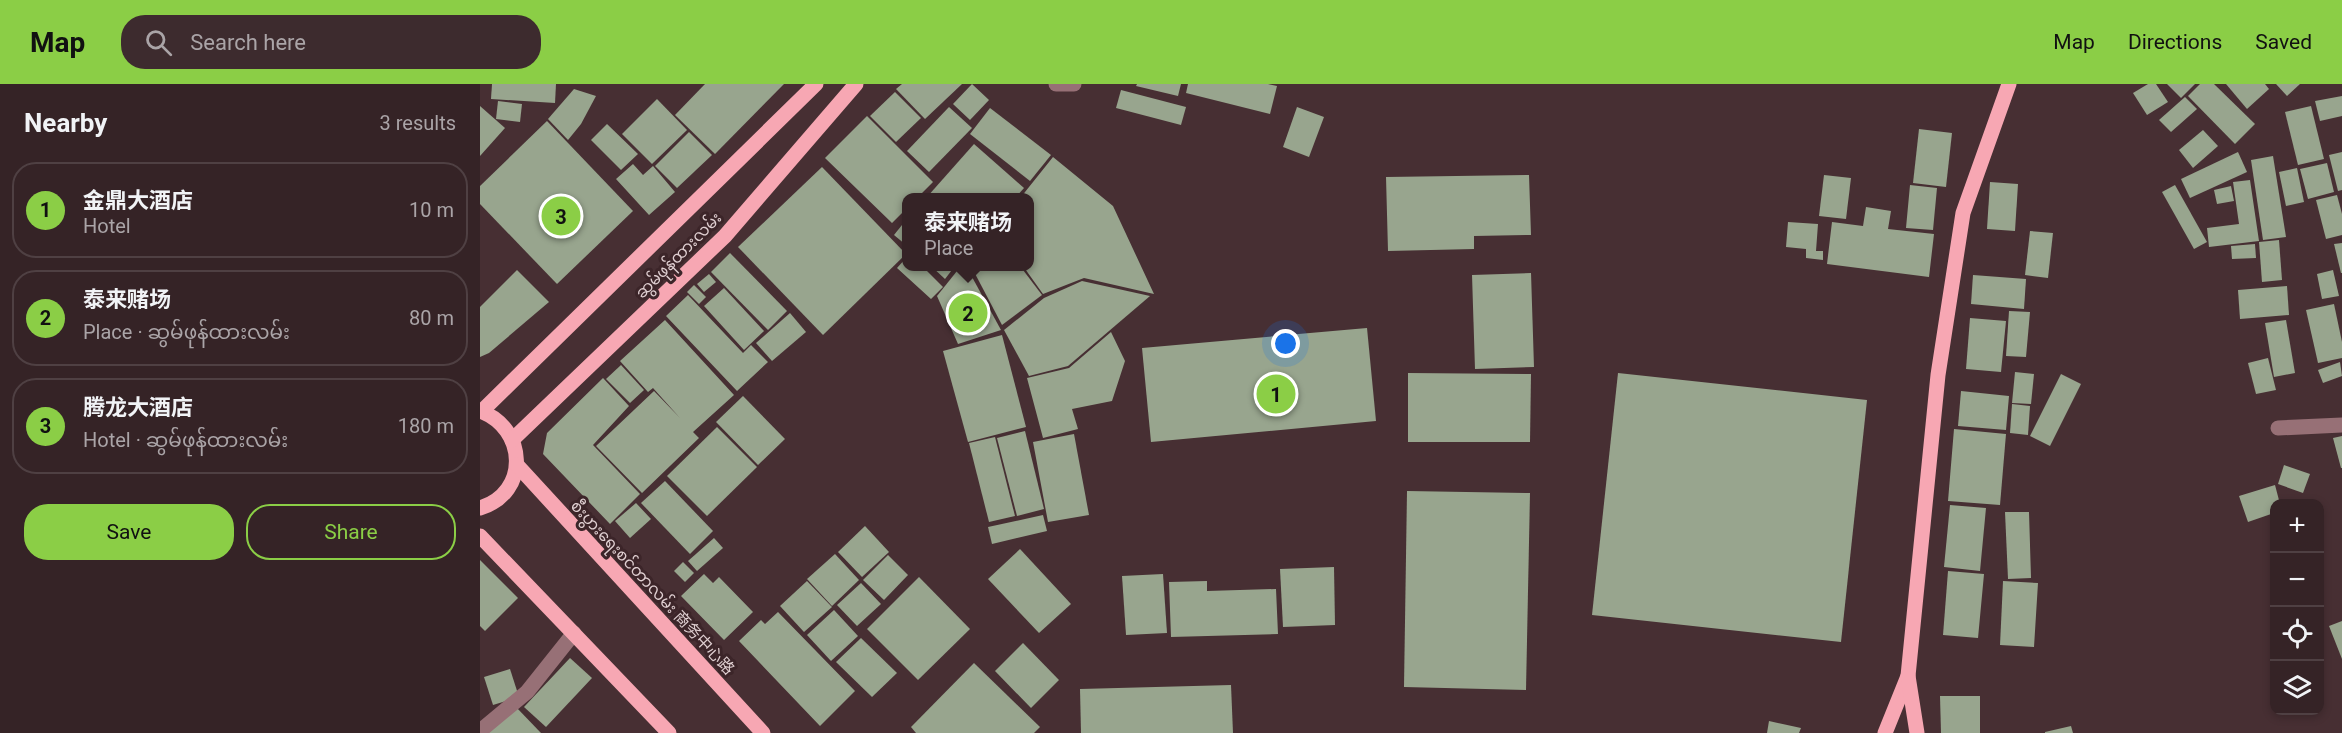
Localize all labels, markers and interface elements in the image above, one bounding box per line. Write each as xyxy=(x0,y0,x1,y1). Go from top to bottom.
search box xyxy=(121,15,541,69)
text: Map xyxy=(30,26,85,59)
icon: search xyxy=(142,26,175,59)
text: Search here xyxy=(190,30,306,55)
text: Map xyxy=(2053,30,2095,54)
text: Directions xyxy=(2128,30,2222,54)
text: Saved xyxy=(2255,30,2312,54)
text: Nearby xyxy=(24,108,107,138)
text: 3 results xyxy=(380,111,456,135)
text: 金鼎大酒店 xyxy=(83,188,193,213)
popup xyxy=(902,193,1034,271)
pin: 3 xyxy=(542,194,580,238)
text: 1 xyxy=(40,198,51,222)
text: 10 m xyxy=(409,198,454,222)
street label: ဆွမ်ဖုန်ထားလမ်း xyxy=(630,207,729,306)
text: 泰来赌场 xyxy=(924,210,1012,235)
text: Hotel xyxy=(83,214,131,238)
text: Place xyxy=(924,236,973,260)
text: 泰来赌场 xyxy=(83,287,171,312)
pin: 2 xyxy=(948,290,988,336)
text: 2 xyxy=(40,306,51,330)
text: 80 m xyxy=(409,306,454,330)
text: Place · ဆွမ်ဖုန်ထားလမ်း xyxy=(83,320,290,344)
your location xyxy=(1271,329,1300,358)
pin: 1 xyxy=(1256,372,1296,416)
text: 腾龙大酒店 xyxy=(83,395,193,420)
text: 3 xyxy=(40,414,51,438)
text: 180 m xyxy=(398,414,454,438)
text: Hotel · ဆွမ်ဖုန်ထားလမ်း xyxy=(83,428,288,452)
street label: စီးပွားရေးစင်တာလမ်း 商务中心路 xyxy=(564,495,740,681)
map controls xyxy=(2270,499,2324,715)
button: + xyxy=(2270,499,2324,553)
button: Save xyxy=(24,504,234,560)
button: Share xyxy=(246,504,456,560)
button: − xyxy=(2270,553,2324,607)
button: locate xyxy=(2270,607,2324,661)
button: layers xyxy=(2270,661,2324,715)

